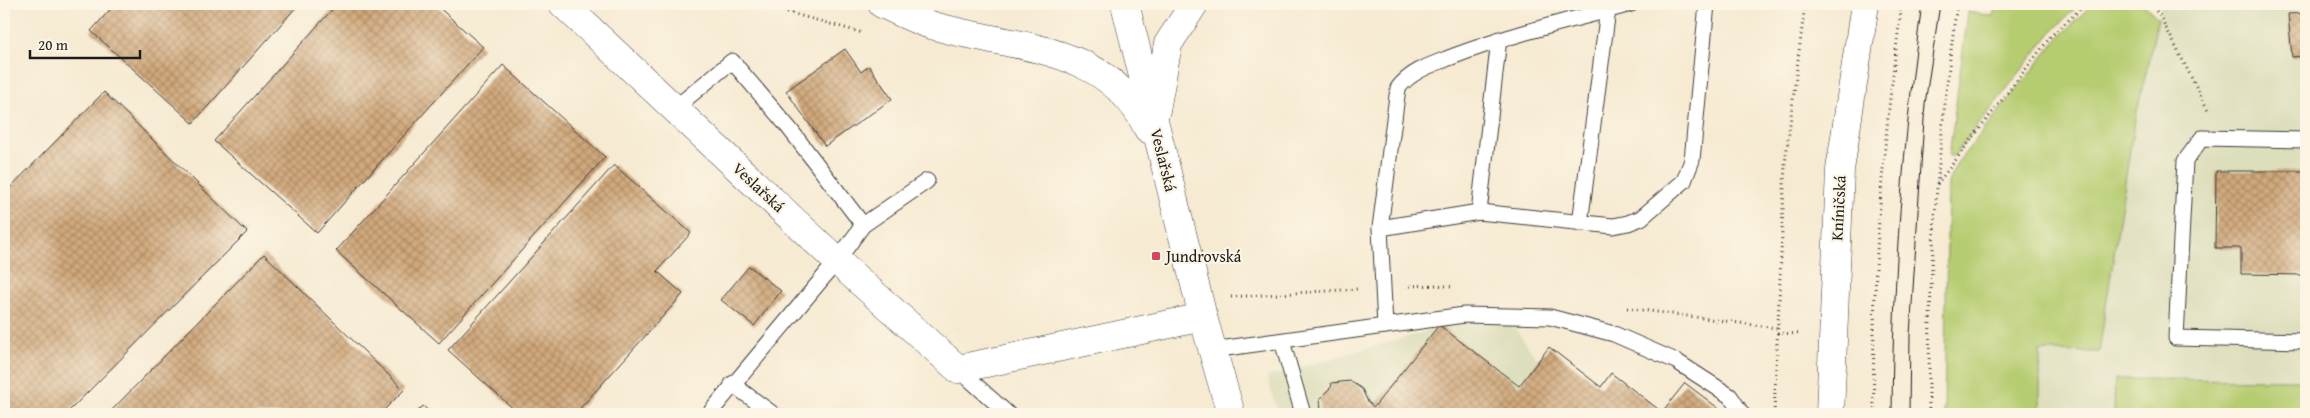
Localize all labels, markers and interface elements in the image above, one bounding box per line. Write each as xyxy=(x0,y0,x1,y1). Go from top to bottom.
scale bar xyxy=(30,28,140,60)
text: 20 m xyxy=(38,34,69,55)
street label: Veslařská xyxy=(1145,126,1184,194)
street label: Veslařská xyxy=(727,156,791,218)
street label: Kníničská xyxy=(1824,174,1852,241)
place label: Jundrovská xyxy=(1164,244,1242,268)
marker: Jundrovská xyxy=(1150,250,1162,262)

